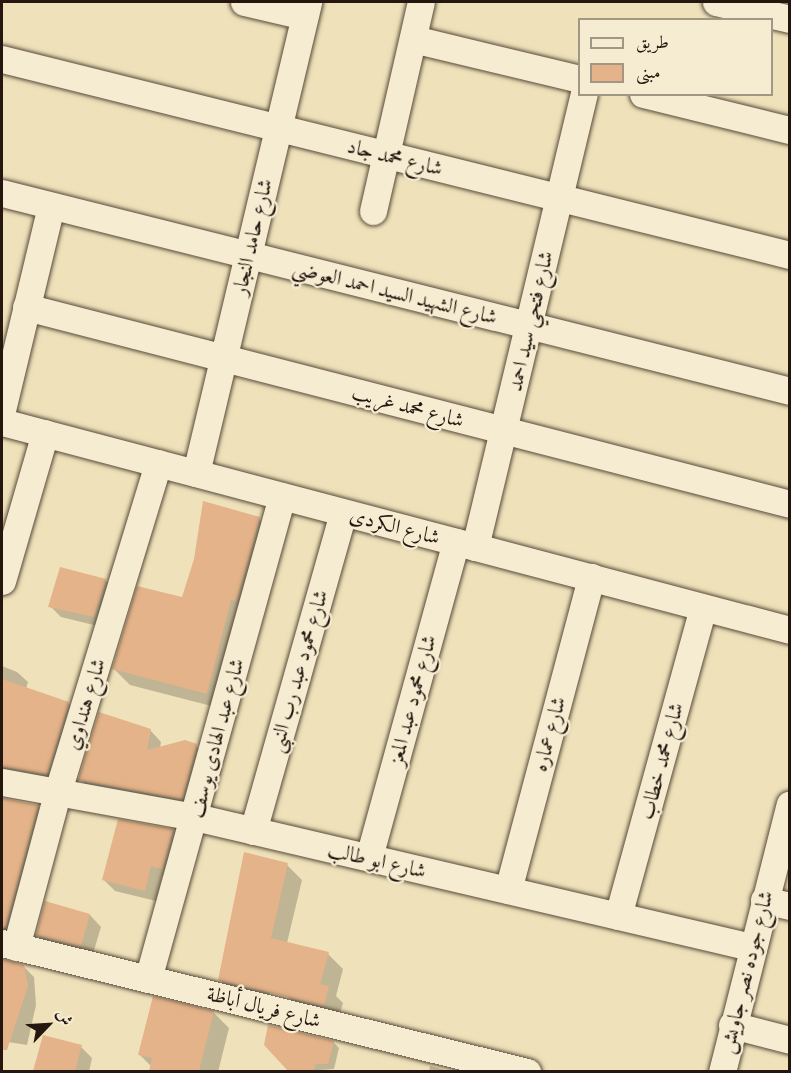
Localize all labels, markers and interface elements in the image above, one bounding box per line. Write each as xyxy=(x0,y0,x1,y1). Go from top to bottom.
legend xyxy=(578,18,773,96)
text: طريق xyxy=(636,32,669,53)
text: مبنى xyxy=(636,62,661,83)
street label: شارع محمد جاد xyxy=(345,133,445,181)
street label: شارع حامد النجار xyxy=(226,176,278,298)
street label: شارع فتحي سيد احمد xyxy=(502,248,558,394)
street label: شارع الشهيد السيد احمد العوضي xyxy=(290,254,500,330)
street label: شارع محمد غريب xyxy=(349,379,467,433)
street label: شارع الكردى xyxy=(347,502,443,550)
street label: شارع محمود عبد رب النبى xyxy=(263,587,333,755)
street label: شارع محمود عبد المعز xyxy=(382,632,442,768)
street label: شارع هنداوي xyxy=(59,655,111,753)
street label: شارع عبد الهادى يوسف xyxy=(183,656,249,820)
street label: شارع عماره xyxy=(527,694,571,774)
street label: شارع محمد خطاب xyxy=(633,700,689,822)
street label: شارع ابو طالب xyxy=(325,836,429,884)
street label: شارع جوده نصر جاويش xyxy=(714,888,778,1056)
street label: شارع فريال أباظة xyxy=(204,981,324,1033)
north arrow xyxy=(18,995,78,1055)
text: ش xyxy=(53,1006,77,1028)

